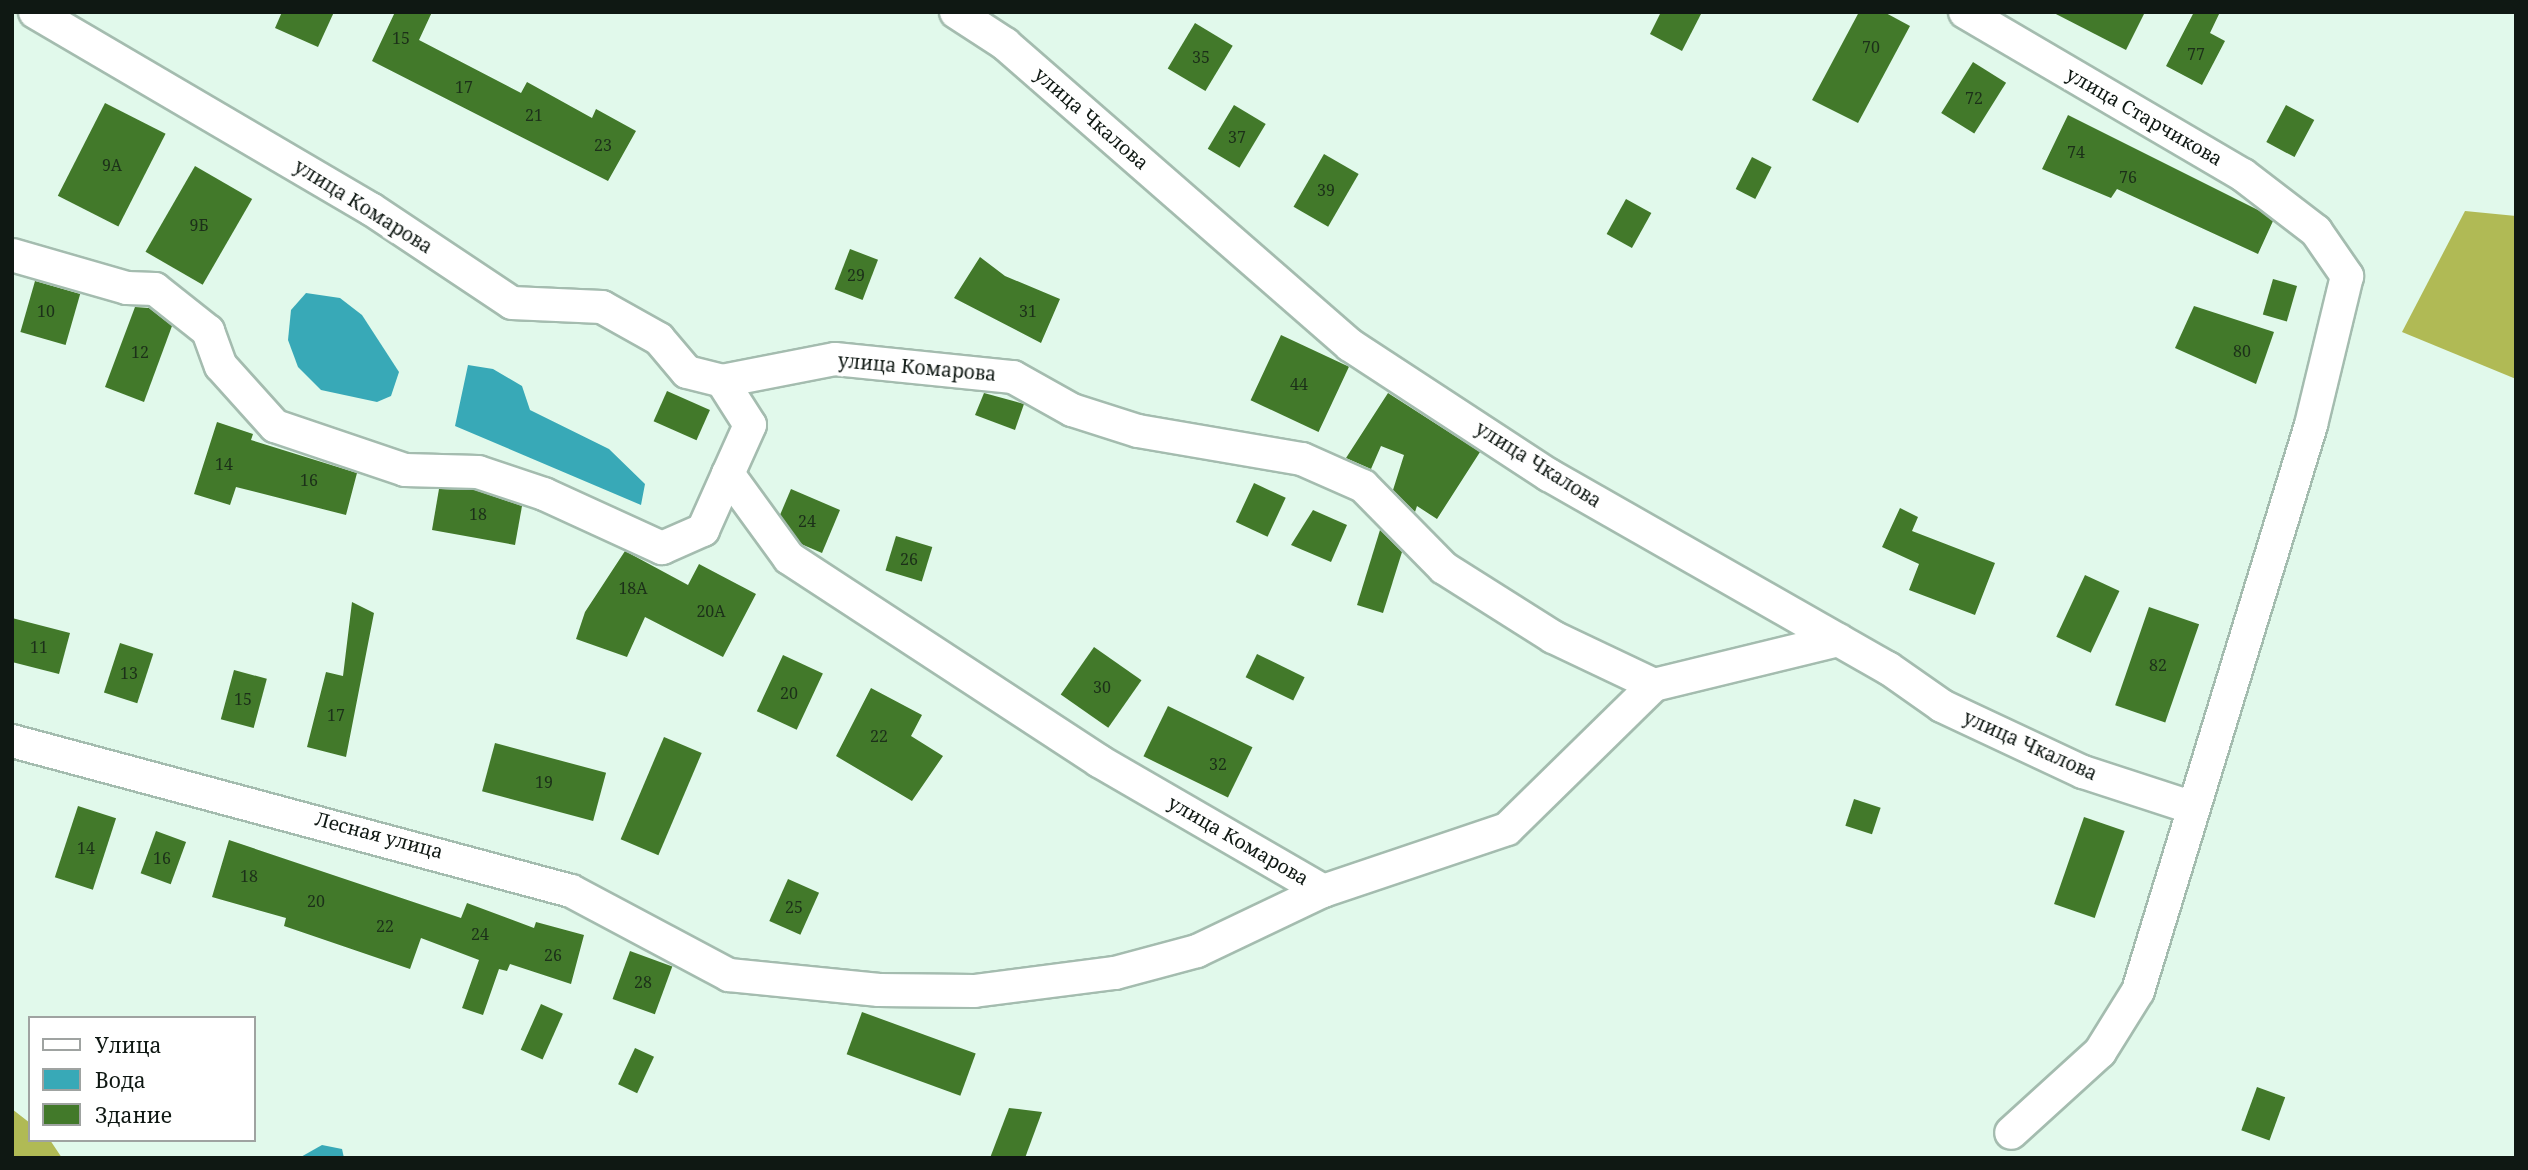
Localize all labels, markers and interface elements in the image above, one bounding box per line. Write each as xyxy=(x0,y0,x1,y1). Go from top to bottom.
house number: 15 xyxy=(392,28,410,48)
house number: 70 xyxy=(1862,37,1880,57)
house number: 77 xyxy=(2187,44,2205,64)
house number: 35 xyxy=(1192,47,1210,67)
street label: улица Чкалова xyxy=(1029,63,1153,175)
street label: улица Старчикова xyxy=(2062,63,2226,171)
house number: 17 xyxy=(455,77,473,97)
house number: 72 xyxy=(1965,88,1983,108)
house number: 21 xyxy=(525,105,543,125)
house number: 37 xyxy=(1228,127,1246,147)
house number: 23 xyxy=(594,135,612,155)
house number: 74 xyxy=(2067,142,2085,162)
house number: 9А xyxy=(102,155,122,175)
street label: улица Комарова xyxy=(290,155,436,259)
house number: 76 xyxy=(2119,167,2137,187)
house number: 39 xyxy=(1317,180,1335,200)
house number: 9Б xyxy=(189,215,209,235)
house number: 29 xyxy=(847,265,865,285)
house number: 10 xyxy=(37,301,55,321)
house number: 31 xyxy=(1019,301,1037,321)
house number: 80 xyxy=(2233,341,2251,361)
house number: 12 xyxy=(131,342,149,362)
street label: улица Комарова xyxy=(837,350,997,386)
house number: 44 xyxy=(1290,374,1308,394)
street label: улица Чкалова xyxy=(1471,417,1605,513)
house number: 14 xyxy=(215,454,233,474)
house number: 16 xyxy=(300,470,318,490)
house number: 18 xyxy=(469,504,487,524)
house number: 24 xyxy=(798,511,816,531)
house number: 26 xyxy=(900,549,918,569)
house number: 18А xyxy=(618,578,648,598)
house number: 20А xyxy=(696,601,726,621)
house number: 11 xyxy=(30,637,48,657)
house number: 82 xyxy=(2149,655,2167,675)
house number: 13 xyxy=(120,663,138,683)
house number: 30 xyxy=(1093,677,1111,697)
house number: 20 xyxy=(780,683,798,703)
house number: 15 xyxy=(234,689,252,709)
house number: 17 xyxy=(327,705,345,725)
street label: улица Чкалова xyxy=(1960,706,2100,786)
house number: 22 xyxy=(870,726,888,746)
house number: 32 xyxy=(1209,754,1227,774)
house number: 19 xyxy=(535,772,553,792)
street label: улица Комарова xyxy=(1164,791,1312,891)
street label: Лесная улица xyxy=(313,808,445,864)
house number: 14 xyxy=(77,838,95,858)
house number: 16 xyxy=(153,848,171,868)
house number: 18 xyxy=(240,866,258,886)
house number: 20 xyxy=(307,891,325,911)
house number: 25 xyxy=(785,897,803,917)
house number: 22 xyxy=(376,916,394,936)
house number: 24 xyxy=(471,924,489,944)
house number: 26 xyxy=(544,945,562,965)
house number: 28 xyxy=(634,972,652,992)
legend xyxy=(28,1016,256,1142)
text: Улица xyxy=(95,1031,162,1059)
text: Вода xyxy=(95,1066,146,1094)
text: Здание xyxy=(95,1101,172,1129)

